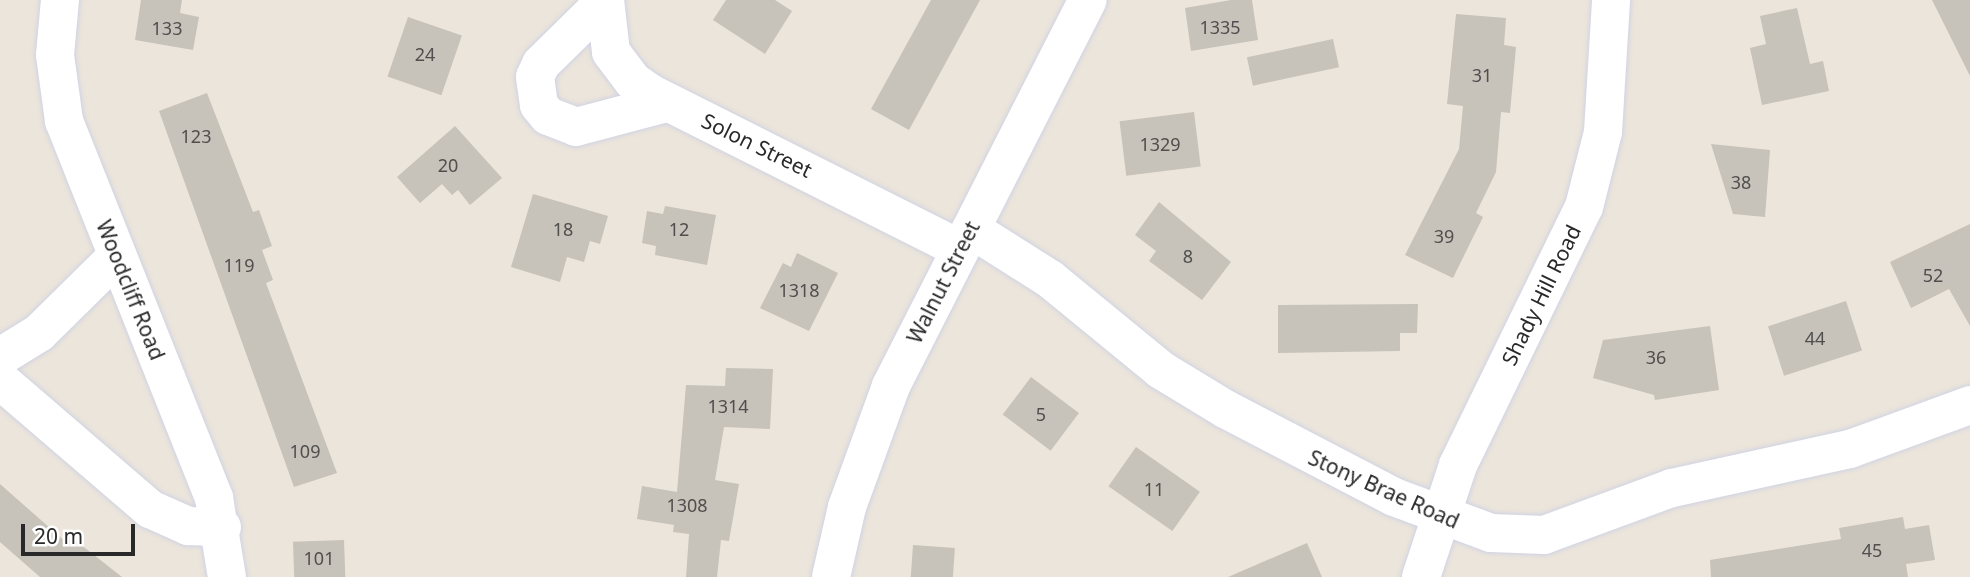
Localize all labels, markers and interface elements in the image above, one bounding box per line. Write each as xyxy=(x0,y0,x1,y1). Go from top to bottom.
house number: 1335 xyxy=(1199,16,1241,38)
house number: 133 xyxy=(152,17,182,39)
house number: 24 xyxy=(415,43,435,65)
house number: 31 xyxy=(1472,64,1492,86)
street label: Solon Street xyxy=(698,107,816,183)
house number: 123 xyxy=(181,125,211,147)
house number: 1329 xyxy=(1139,133,1181,155)
house number: 20 xyxy=(438,154,458,176)
house number: 38 xyxy=(1731,171,1751,193)
street label: Woodcliff Road xyxy=(91,216,171,364)
street label: Walnut Street xyxy=(901,217,985,347)
house number: 18 xyxy=(553,218,573,240)
house number: 12 xyxy=(669,218,689,240)
street label: Shady Hill Road xyxy=(1496,221,1586,369)
house number: 39 xyxy=(1434,225,1454,247)
house number: 8 xyxy=(1183,245,1193,267)
house number: 119 xyxy=(224,254,254,276)
house number: 52 xyxy=(1923,264,1943,286)
house number: 1318 xyxy=(778,279,820,301)
house number: 44 xyxy=(1805,327,1825,349)
house number: 36 xyxy=(1646,346,1666,368)
house number: 1314 xyxy=(707,395,749,417)
house number: 5 xyxy=(1036,403,1046,425)
house number: 109 xyxy=(290,440,320,462)
street label: Stony Brae Road xyxy=(1305,444,1463,534)
house number: 11 xyxy=(1144,478,1164,500)
house number: 1308 xyxy=(666,494,708,516)
scale bar xyxy=(24,510,138,554)
text: 20 m xyxy=(34,522,83,550)
house number: 45 xyxy=(1862,539,1882,561)
house number: 101 xyxy=(304,547,334,569)

